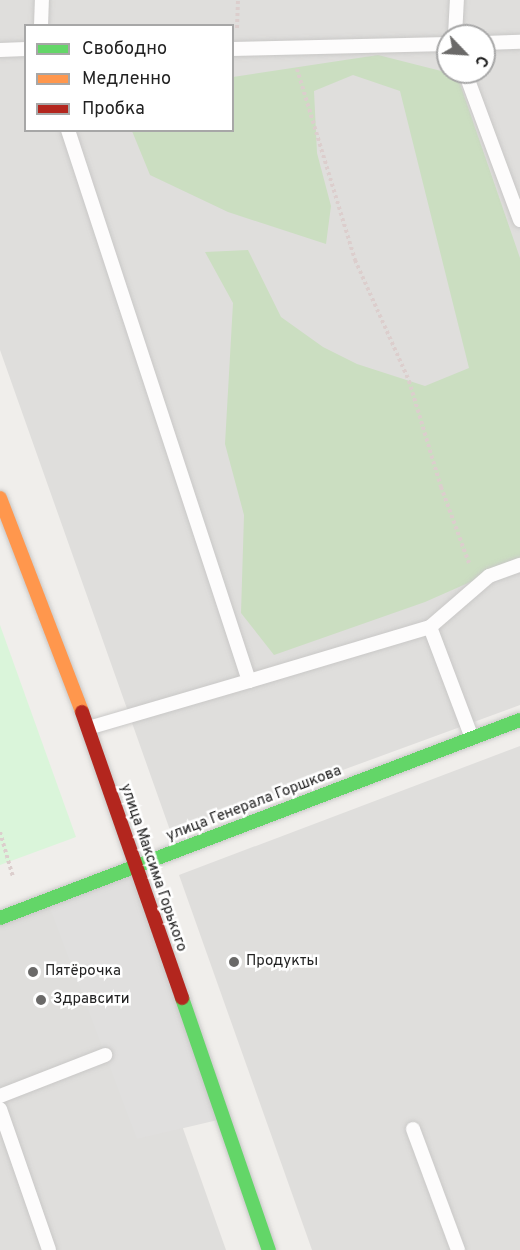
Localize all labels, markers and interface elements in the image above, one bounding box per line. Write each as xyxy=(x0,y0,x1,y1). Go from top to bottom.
legend xyxy=(24,24,234,132)
north arrow xyxy=(436,24,496,84)
text: Свободно xyxy=(82,38,167,61)
text: С xyxy=(469,52,492,70)
text: Медленно xyxy=(82,68,171,91)
text: Пробка xyxy=(82,98,145,121)
street label: улица Генерала Горшкова xyxy=(164,762,344,846)
street label: улица Максима Горького xyxy=(116,782,190,954)
place label: Продукты xyxy=(246,953,318,971)
marker: Продукты xyxy=(227,955,241,969)
place label: Пятёрочка xyxy=(45,963,121,981)
marker: Пятёрочка xyxy=(26,965,40,979)
place label: Здравсити xyxy=(53,991,130,1009)
marker: Здравсити xyxy=(34,993,48,1007)

